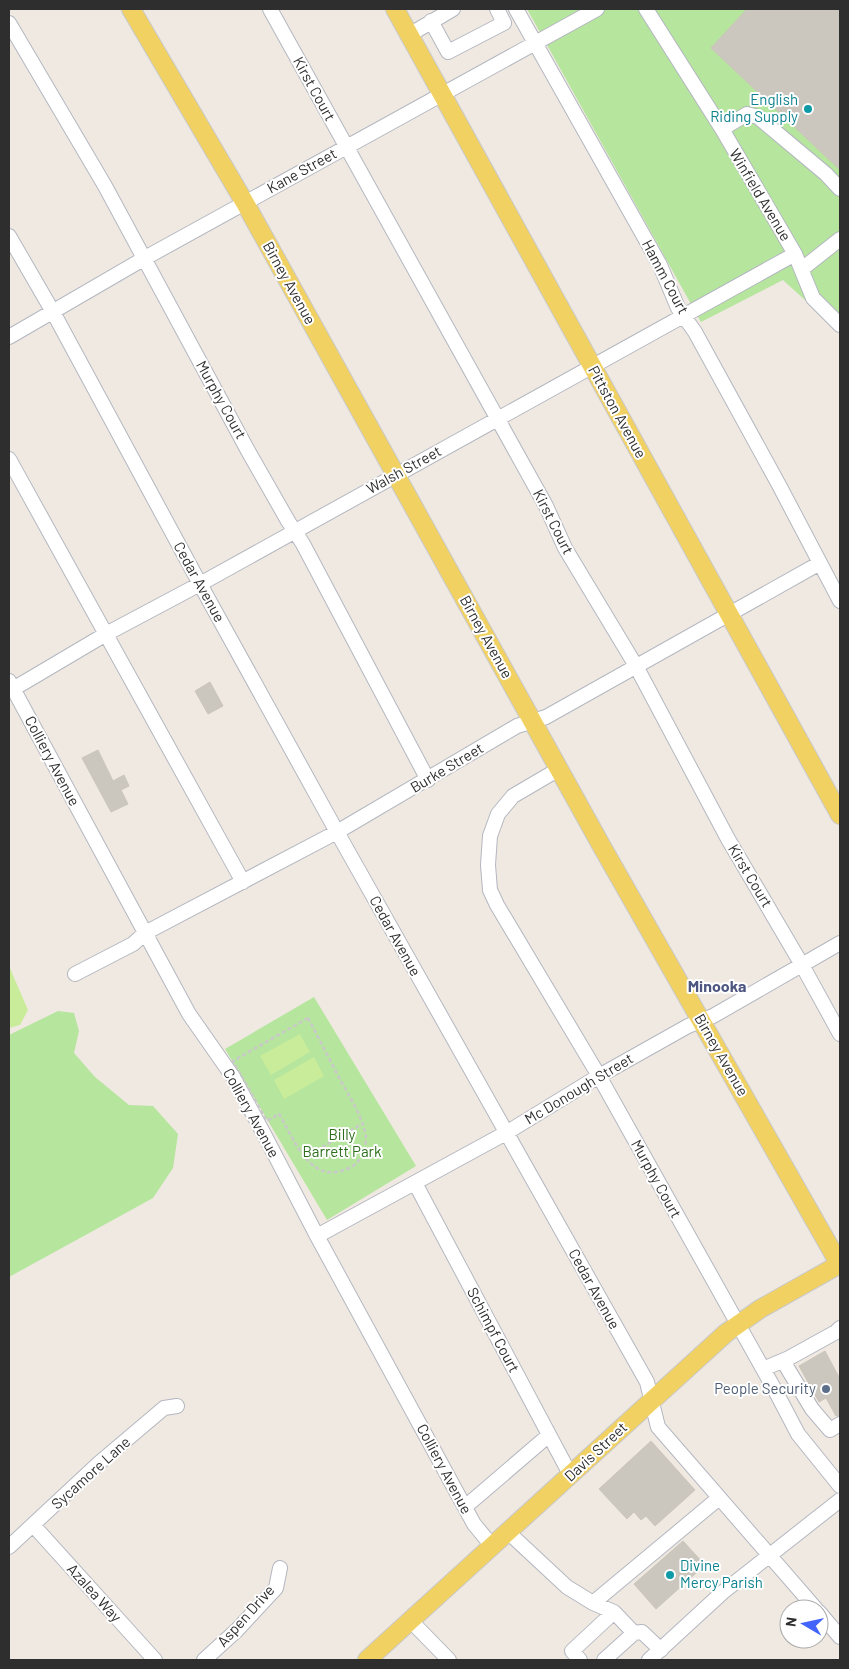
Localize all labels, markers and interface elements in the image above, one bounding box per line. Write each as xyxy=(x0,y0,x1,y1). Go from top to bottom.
street label: Kirst Court xyxy=(290,53,340,124)
place label: English Riding Supply xyxy=(710,90,798,125)
marker: English Riding Supply xyxy=(802,103,814,115)
street label: Kane Street xyxy=(264,144,339,197)
street label: Winfield Avenue xyxy=(726,145,796,244)
street label: Hamm Court xyxy=(639,236,693,317)
street label: Birney Avenue xyxy=(260,238,320,327)
street label: Murphy Court xyxy=(193,357,251,442)
street label: Pittston Avenue xyxy=(585,362,651,461)
street label: Walsh Street xyxy=(363,441,444,497)
street label: Kirst Court xyxy=(530,486,578,557)
street label: Cedar Avenue xyxy=(170,538,229,625)
street label: Birney Avenue xyxy=(457,592,517,681)
street label: Colliery Avenue xyxy=(22,712,84,809)
street label: Burke Street xyxy=(407,738,486,796)
street label: Kirst Court xyxy=(725,841,777,910)
street label: Cedar Avenue xyxy=(366,892,425,979)
district label: Minooka xyxy=(688,976,746,995)
street label: Birney Avenue xyxy=(691,1010,753,1099)
street label: Mc Donough Street xyxy=(521,1049,636,1128)
street label: Colliery Avenue xyxy=(220,1065,284,1160)
park label: Billy Barrett Park xyxy=(302,1125,382,1160)
street label: Murphy Court xyxy=(628,1136,686,1221)
street label: Cedar Avenue xyxy=(565,1245,624,1332)
street label: Schimpf Court xyxy=(464,1284,524,1375)
place label: People Security xyxy=(714,1379,816,1397)
marker: People Security xyxy=(820,1383,832,1395)
street label: Davis Street xyxy=(560,1418,630,1485)
street label: Colliery Avenue xyxy=(414,1420,476,1517)
street label: Sycamore Lane xyxy=(47,1432,133,1512)
place label: Divine Mercy Parish xyxy=(680,1556,763,1591)
street label: Azalea Way xyxy=(64,1559,126,1625)
marker: Divine Mercy Parish xyxy=(664,1569,676,1581)
street label: Aspen Drive xyxy=(213,1581,278,1650)
north arrow xyxy=(779,1599,829,1649)
text: N xyxy=(782,1616,800,1628)

